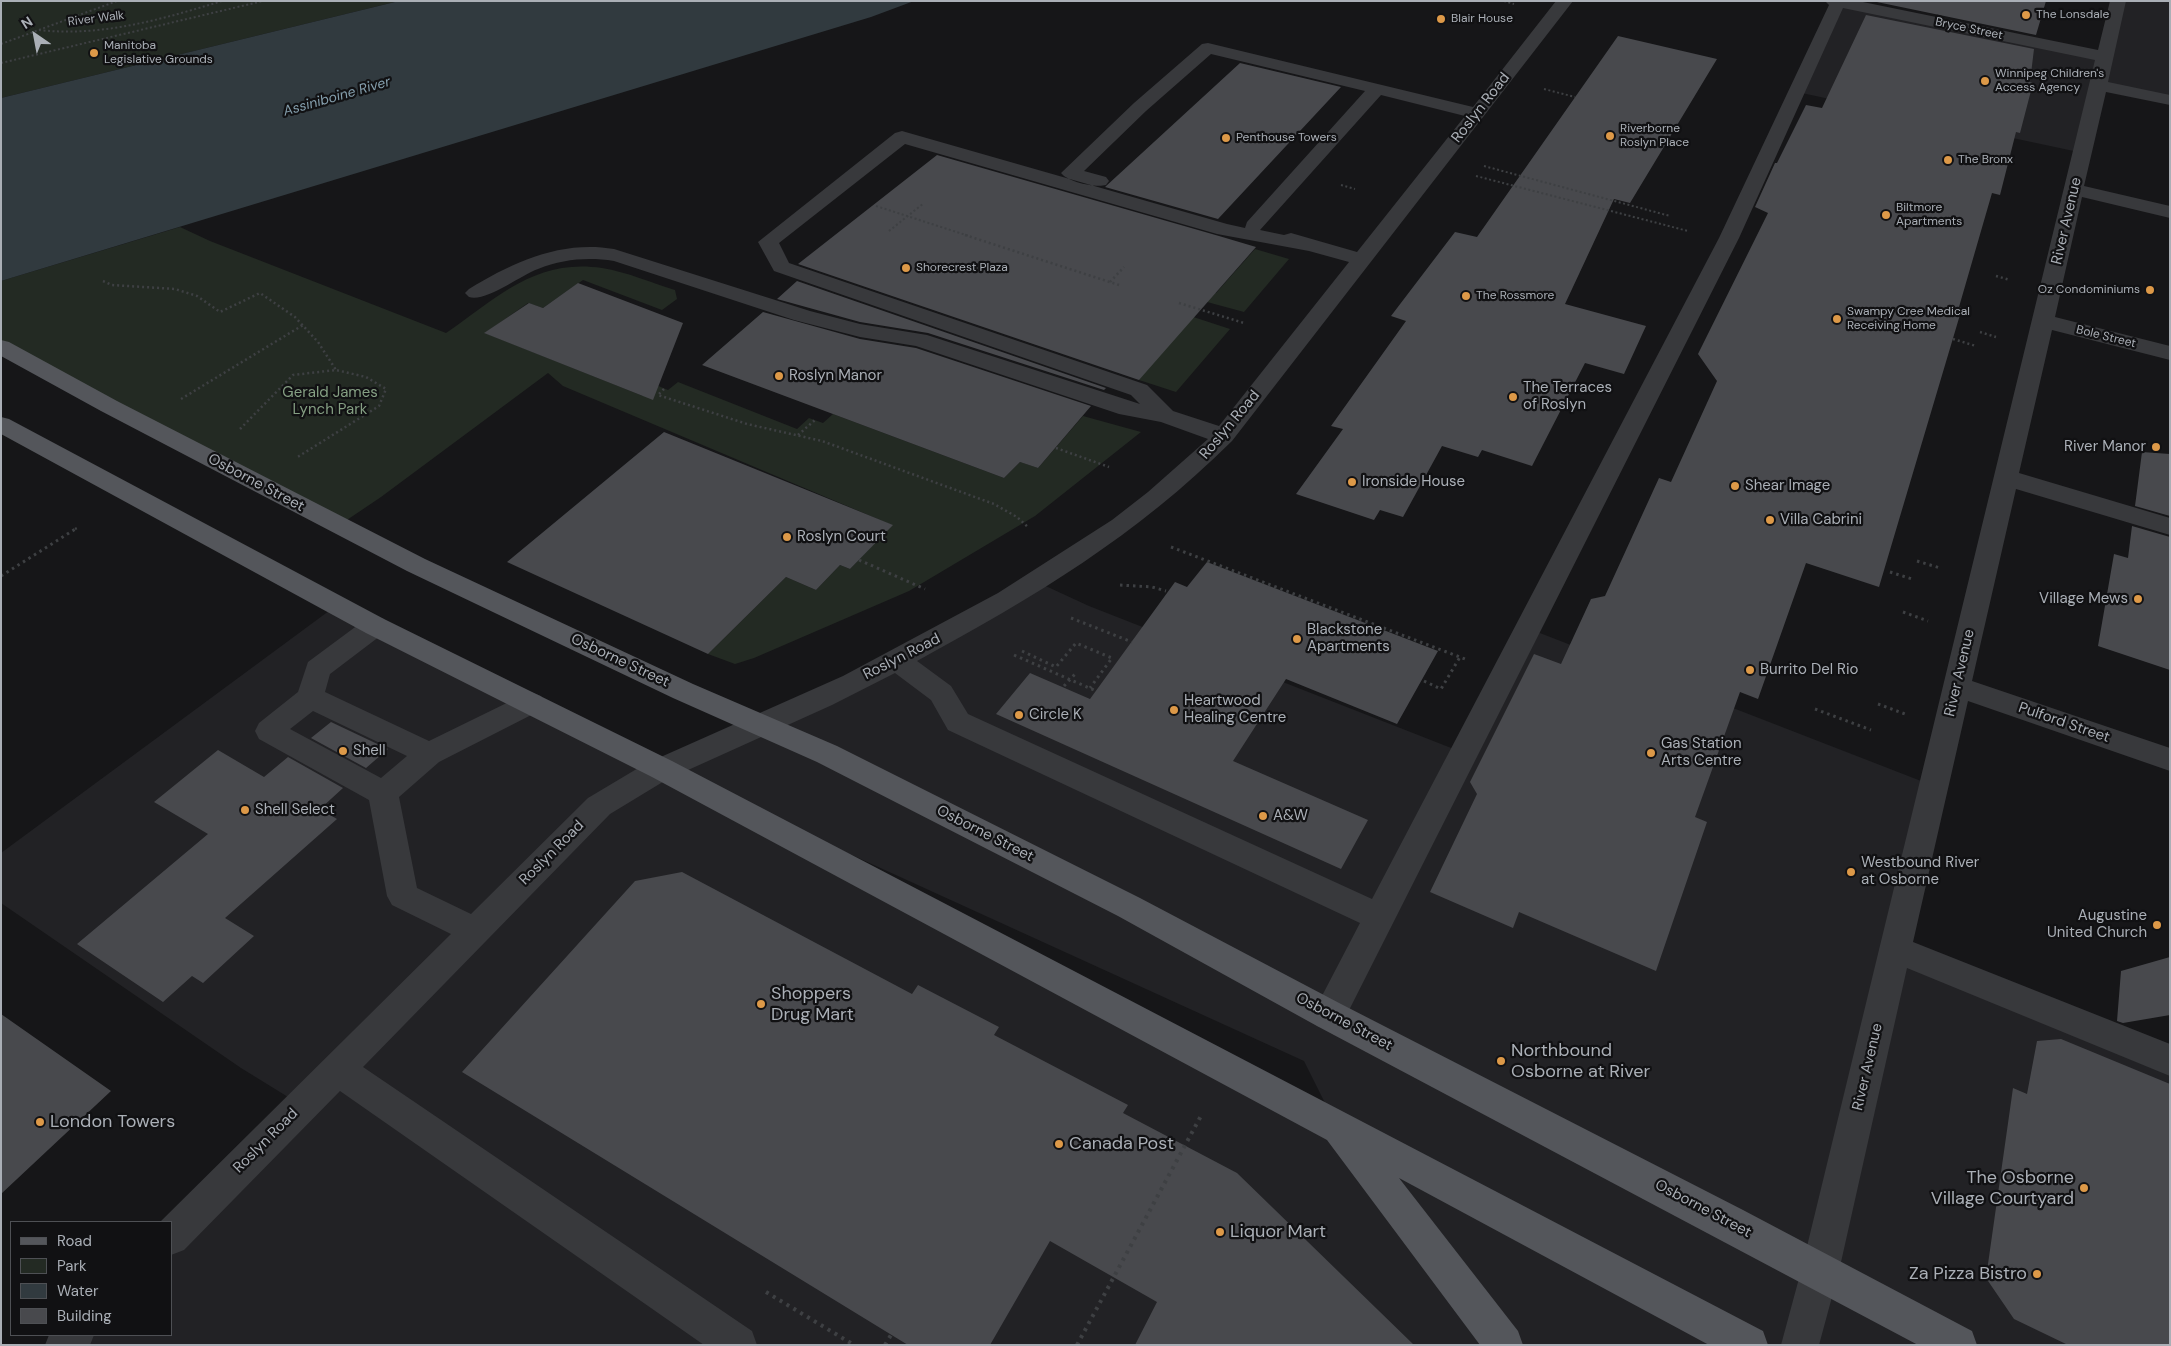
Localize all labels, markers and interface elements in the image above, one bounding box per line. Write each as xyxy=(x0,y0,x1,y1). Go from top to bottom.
street label: River Walk xyxy=(67,8,125,30)
place label: The Lonsdale xyxy=(2036,8,2109,22)
marker: The Lonsdale xyxy=(2020,9,2032,21)
north arrow xyxy=(10,10,60,60)
text: N xyxy=(18,12,36,33)
place label: Blair House xyxy=(1451,12,1513,26)
marker: Blair House xyxy=(1435,13,1447,25)
street label: Bryce Street xyxy=(1934,15,2004,43)
place label: Manitoba Legislative Grounds xyxy=(104,39,213,67)
marker: Manitoba Legislative Grounds xyxy=(88,47,100,59)
place label: Winnipeg Children's Access Agency xyxy=(1995,67,2104,95)
street label: Roslyn Road xyxy=(1448,69,1514,147)
water label: Assiniboine River xyxy=(281,74,393,120)
marker: Winnipeg Children's Access Agency xyxy=(1979,75,1991,87)
place label: Riverborne Roslyn Place xyxy=(1620,122,1689,150)
marker: Riverborne Roslyn Place xyxy=(1604,130,1616,142)
place label: Penthouse Towers xyxy=(1236,131,1337,145)
marker: Penthouse Towers xyxy=(1220,132,1232,144)
place label: The Bronx xyxy=(1958,153,2013,167)
marker: The Bronx xyxy=(1942,154,1954,166)
street label: River Avenue xyxy=(2048,176,2086,266)
place label: Biltmore Apartments xyxy=(1896,201,1962,229)
marker: Biltmore Apartments xyxy=(1880,209,1892,221)
place label: Shorecrest Plaza xyxy=(916,261,1008,275)
marker: Shorecrest Plaza xyxy=(900,262,912,274)
place label: Oz Condominiums xyxy=(2038,283,2140,297)
marker: Oz Condominiums xyxy=(2144,284,2156,296)
place label: The Rossmore xyxy=(1476,289,1554,303)
marker: The Rossmore xyxy=(1460,290,1472,302)
place label: Swampy Cree Medical Receiving Home xyxy=(1847,305,1970,333)
marker: Swampy Cree Medical Receiving Home xyxy=(1831,313,1843,325)
street label: Bole Street xyxy=(2075,323,2137,351)
place label: Roslyn Manor xyxy=(789,367,882,385)
marker: Roslyn Manor xyxy=(773,370,785,382)
place label: The Terraces of Roslyn xyxy=(1523,379,1612,414)
park label: Gerald James Lynch Park xyxy=(282,384,378,419)
street label: Roslyn Road xyxy=(1196,387,1264,463)
marker: The Terraces of Roslyn xyxy=(1507,391,1519,403)
place label: River Manor xyxy=(2064,438,2146,456)
marker: River Manor xyxy=(2150,441,2162,453)
street label: Osborne Street xyxy=(205,450,307,516)
place label: Ironside House xyxy=(1362,473,1465,491)
marker: Ironside House xyxy=(1346,476,1358,488)
place label: Shear Image xyxy=(1745,477,1830,495)
marker: Shear Image xyxy=(1729,480,1741,492)
place label: Villa Cabrini xyxy=(1780,511,1862,529)
marker: Villa Cabrini xyxy=(1764,514,1776,526)
place label: Roslyn Court xyxy=(797,528,886,546)
marker: Roslyn Court xyxy=(781,531,793,543)
place label: Village Mews xyxy=(2039,590,2128,608)
marker: Village Mews xyxy=(2132,593,2144,605)
place label: Blackstone Apartments xyxy=(1307,621,1390,656)
street label: River Avenue xyxy=(1941,628,1979,718)
street label: Osborne Street xyxy=(568,630,672,692)
street label: Roslyn Road xyxy=(860,630,944,684)
marker: Blackstone Apartments xyxy=(1291,633,1303,645)
place label: Burrito Del Rio xyxy=(1760,661,1858,679)
marker: Burrito Del Rio xyxy=(1744,664,1756,676)
place label: Heartwood Healing Centre xyxy=(1184,692,1286,727)
street label: Pulford Street xyxy=(2016,699,2112,747)
marker: Heartwood Healing Centre xyxy=(1168,704,1180,716)
place label: Circle K xyxy=(1029,706,1082,724)
marker: Circle K xyxy=(1013,709,1025,721)
place label: Gas Station Arts Centre xyxy=(1661,735,1742,770)
place label: Shell xyxy=(353,742,386,760)
marker: Shell xyxy=(337,745,349,757)
marker: Gas Station Arts Centre xyxy=(1645,747,1657,759)
place label: Shell Select xyxy=(255,801,335,819)
street label: Osborne Street xyxy=(933,802,1037,866)
marker: Shell Select xyxy=(239,804,251,816)
place label: A&W xyxy=(1273,807,1308,825)
marker: A&W xyxy=(1257,810,1269,822)
street label: Roslyn Road xyxy=(516,817,588,889)
place label: Westbound River at Osborne xyxy=(1861,854,1979,889)
marker: Westbound River at Osborne xyxy=(1845,866,1857,878)
place label: Augustine United Church xyxy=(2047,907,2147,942)
marker: Augustine United Church xyxy=(2151,919,2163,931)
place label: Shoppers Drug Mart xyxy=(771,983,854,1026)
street label: Osborne Street xyxy=(1293,989,1395,1055)
marker: Shoppers Drug Mart xyxy=(755,998,767,1010)
street label: River Avenue xyxy=(1849,1022,1887,1112)
place label: Northbound Osborne at River xyxy=(1511,1040,1650,1082)
marker: Northbound Osborne at River xyxy=(1495,1055,1507,1067)
street label: Roslyn Road xyxy=(230,1105,302,1177)
place label: London Towers xyxy=(50,1111,175,1133)
marker: London Towers xyxy=(34,1116,46,1128)
place label: Canada Post xyxy=(1069,1133,1174,1155)
marker: Canada Post xyxy=(1053,1138,1065,1150)
place label: The Osborne Village Courtyard xyxy=(1931,1167,2074,1210)
street label: Osborne Street xyxy=(1652,1176,1754,1242)
marker: The Osborne Village Courtyard xyxy=(2078,1182,2090,1194)
legend xyxy=(10,1221,172,1336)
place label: Liquor Mart xyxy=(1230,1221,1326,1243)
marker: Liquor Mart xyxy=(1214,1226,1226,1238)
text: Road xyxy=(57,1231,92,1251)
text: Park xyxy=(57,1256,87,1276)
place label: Za Pizza Bistro xyxy=(1909,1263,2027,1285)
marker: Za Pizza Bistro xyxy=(2031,1268,2043,1280)
text: Water xyxy=(57,1281,98,1301)
text: Building xyxy=(57,1306,112,1326)

